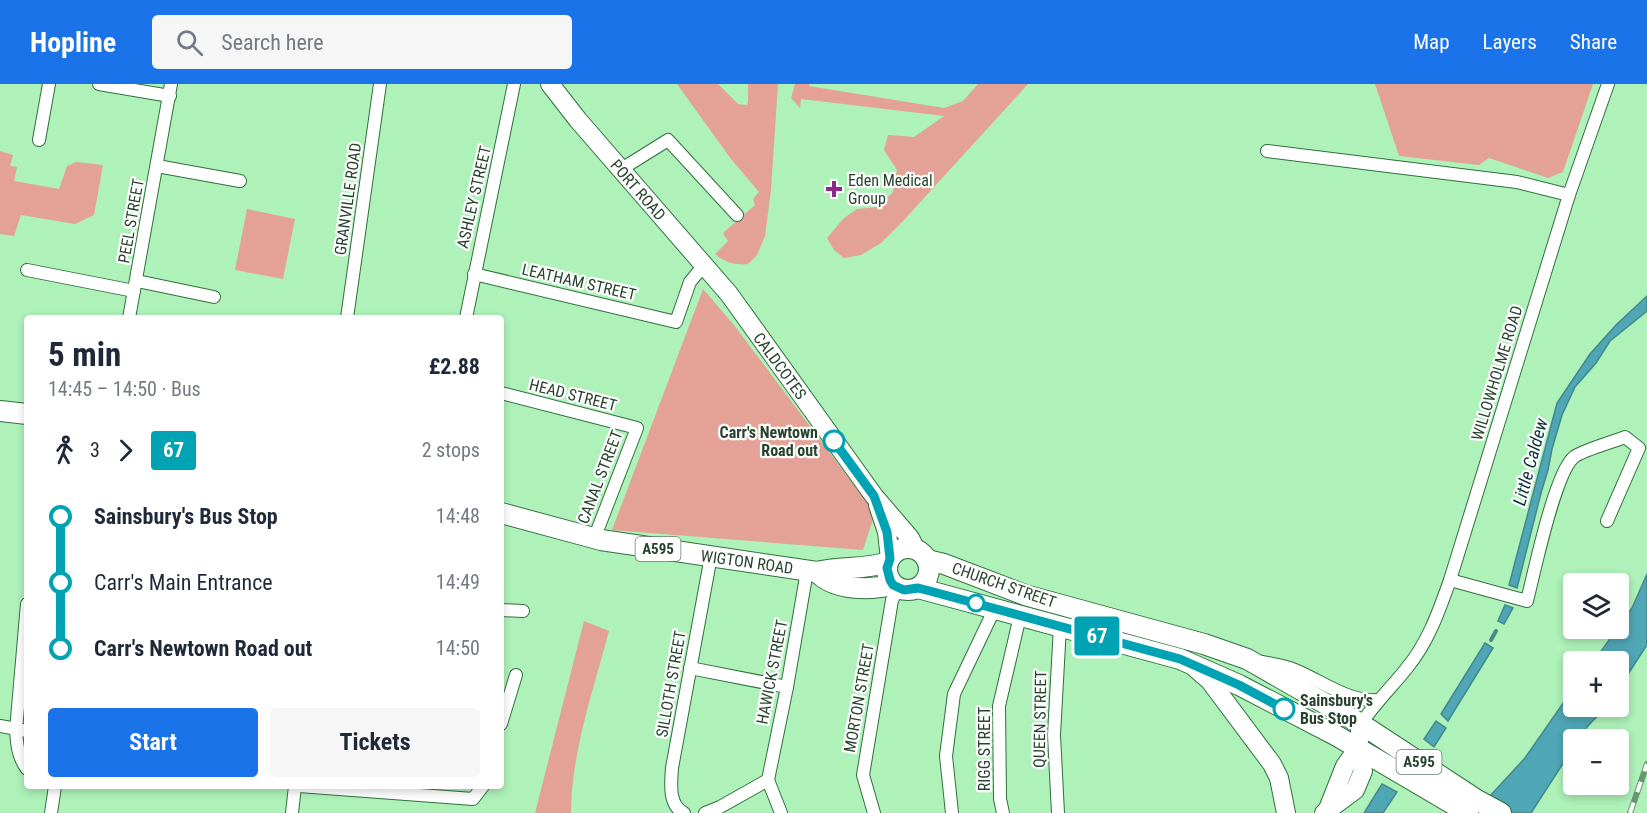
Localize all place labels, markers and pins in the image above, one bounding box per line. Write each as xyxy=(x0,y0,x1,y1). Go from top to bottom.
place label: Eden Medical Group xyxy=(848,171,933,208)
marker: Eden Medical Group xyxy=(825,180,843,198)
place label: Carr's Newtown Road out xyxy=(720,423,818,460)
marker: Carr's Newtown Road out xyxy=(823,430,845,452)
unlabelled marker xyxy=(967,594,985,612)
place label: Sainsbury's Bus Stop xyxy=(1300,691,1373,728)
marker: Sainsbury's Bus Stop xyxy=(1273,698,1295,720)

